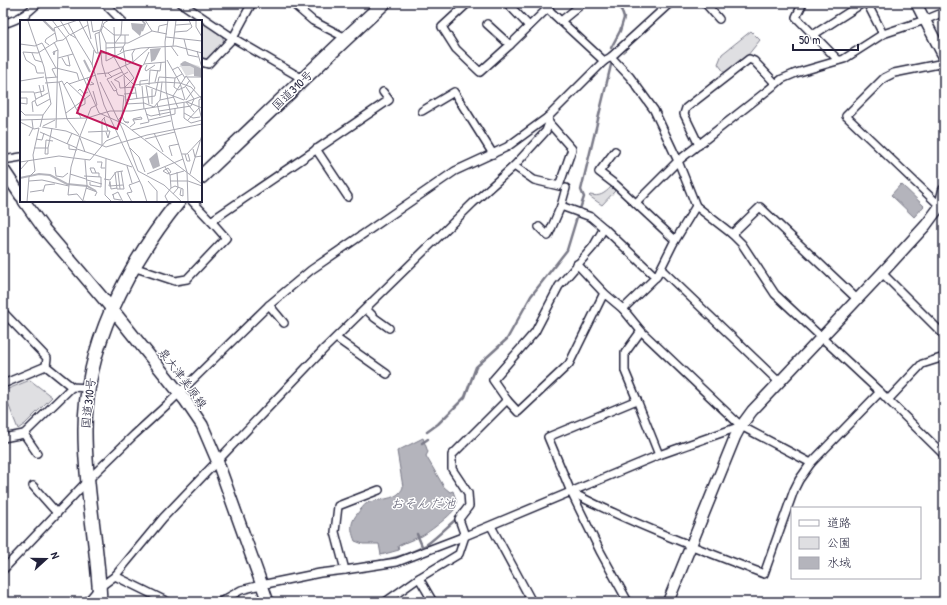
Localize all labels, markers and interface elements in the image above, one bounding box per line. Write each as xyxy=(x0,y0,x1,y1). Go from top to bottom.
inset map xyxy=(20,20,202,202)
scale bar xyxy=(793,26,858,52)
text: 50 m xyxy=(799,31,820,48)
street label: 国道310号 xyxy=(268,66,316,114)
street label: 泉大津美原線 xyxy=(155,344,211,412)
street label: 国道310号 xyxy=(77,377,99,429)
water label: おそんだ池 xyxy=(390,494,456,512)
legend xyxy=(791,507,921,579)
text: 道路 xyxy=(827,514,851,531)
text: 公園 xyxy=(827,534,851,551)
north arrow xyxy=(26,539,66,579)
text: N xyxy=(48,550,63,561)
text: 水域 xyxy=(827,554,851,571)

